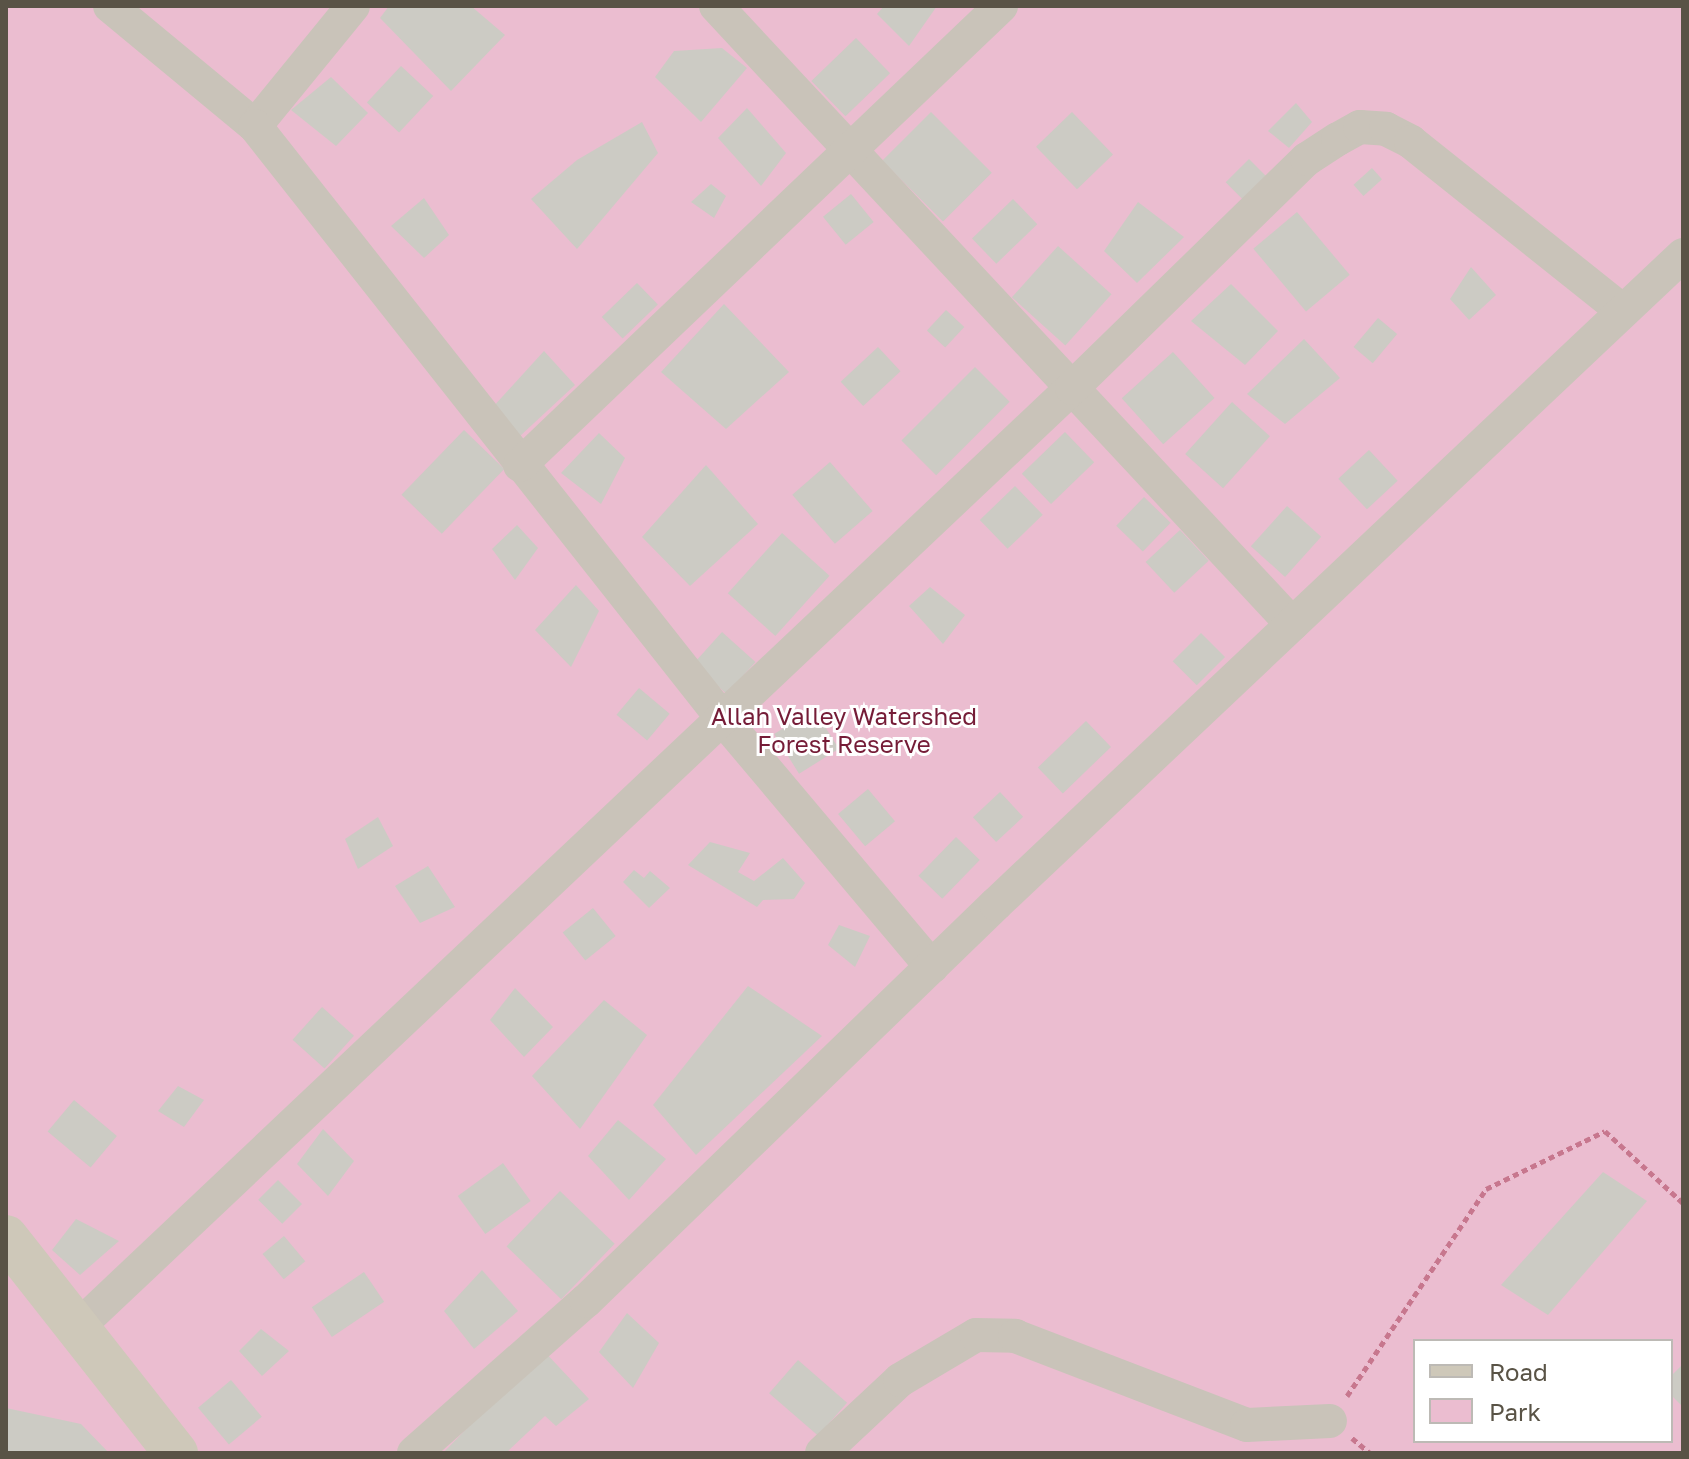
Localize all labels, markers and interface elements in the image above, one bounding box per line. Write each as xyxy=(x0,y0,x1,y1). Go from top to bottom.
park label: Allah Valley Watershed Forest Reserve xyxy=(711,702,977,758)
legend xyxy=(1413,1339,1673,1443)
text: Road xyxy=(1489,1357,1548,1386)
text: Park xyxy=(1489,1397,1541,1426)

